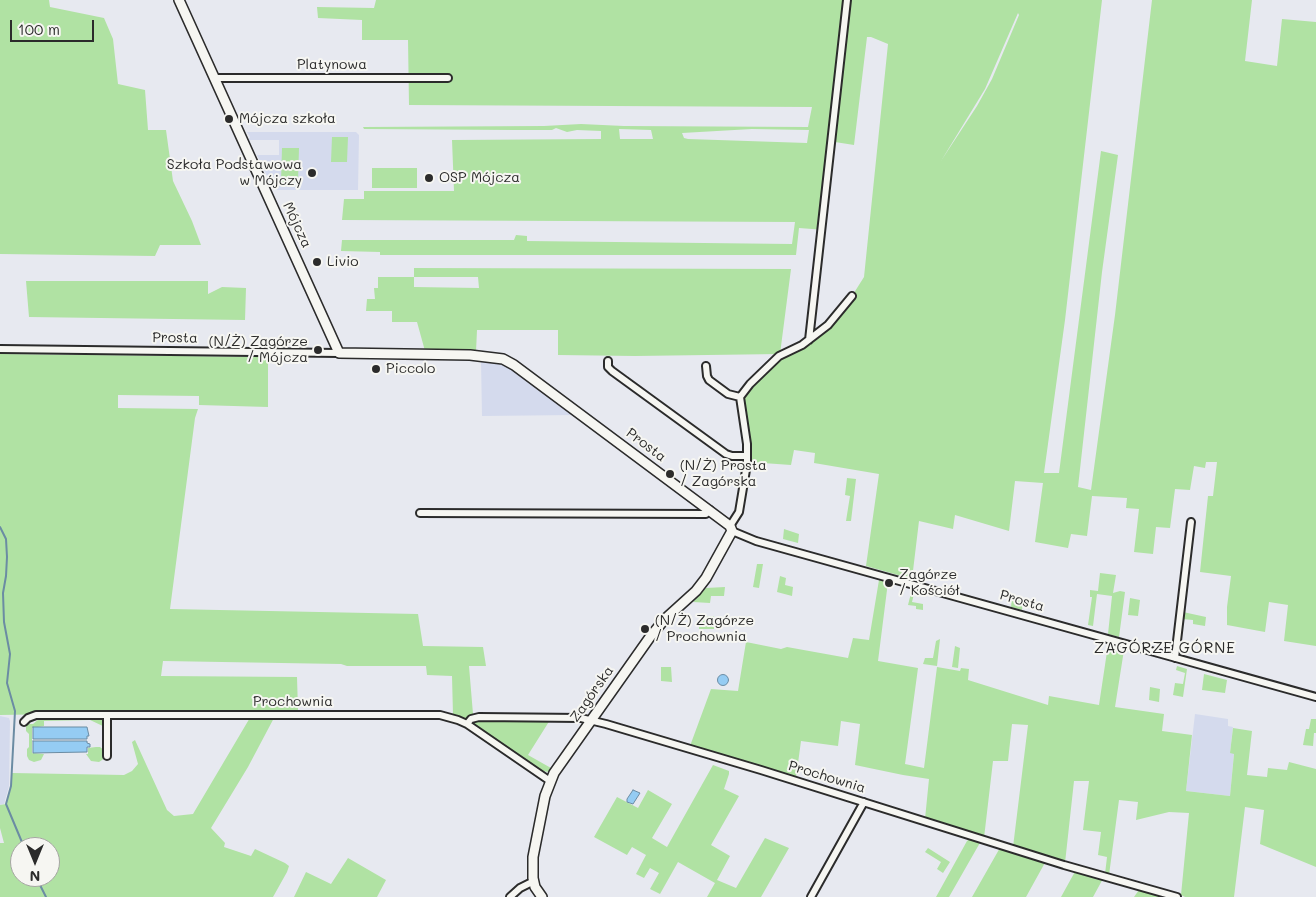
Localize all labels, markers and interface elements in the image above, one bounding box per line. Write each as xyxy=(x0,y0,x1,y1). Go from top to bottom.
scale bar xyxy=(12,10,96,42)
text: 100 m xyxy=(18,19,60,39)
street label: Platynowa xyxy=(297,57,367,73)
place label: Mójcza szkoła xyxy=(239,111,336,127)
marker: Mójcza szkoła xyxy=(223,113,235,125)
place label: Szkoła Podstawowa w Mójczy xyxy=(167,157,302,190)
marker: Szkoła Podstawowa w Mójczy xyxy=(306,167,318,179)
place label: OSP Mójcza xyxy=(439,170,520,186)
marker: OSP Mójcza xyxy=(423,172,435,184)
street label: Mójcza xyxy=(279,199,315,251)
place label: Livio xyxy=(327,254,359,270)
marker: Livio xyxy=(311,256,323,268)
street label: Prosta xyxy=(152,329,198,347)
place label: (N/Ż) Zagórze / Mójcza xyxy=(209,334,308,367)
marker: (N/Ż) Zagórze / Mójcza xyxy=(312,344,324,356)
place label: Piccolo xyxy=(386,361,435,377)
marker: Piccolo xyxy=(370,363,382,375)
street label: Prosta xyxy=(623,425,669,465)
place label: (N/Ż) Prosta / Zagórska xyxy=(680,458,767,491)
marker: (N/Ż) Prosta / Zagórska xyxy=(664,468,676,480)
place label: Zagórze / Kościół xyxy=(899,567,960,600)
marker: Zagórze / Kościół xyxy=(883,577,895,589)
street label: Prosta xyxy=(998,587,1046,615)
place label: (N/Ż) Zagórze / Prochownia xyxy=(655,613,754,646)
marker: (N/Ż) Zagórze / Prochownia xyxy=(639,623,651,635)
district label: ZAGÓRZE GÓRNE xyxy=(1092,639,1238,657)
street label: Zagórska xyxy=(567,663,617,725)
street label: Prochownia xyxy=(253,694,333,710)
street label: Prochownia xyxy=(786,757,868,797)
north arrow xyxy=(10,837,60,887)
text: N xyxy=(30,867,40,886)

